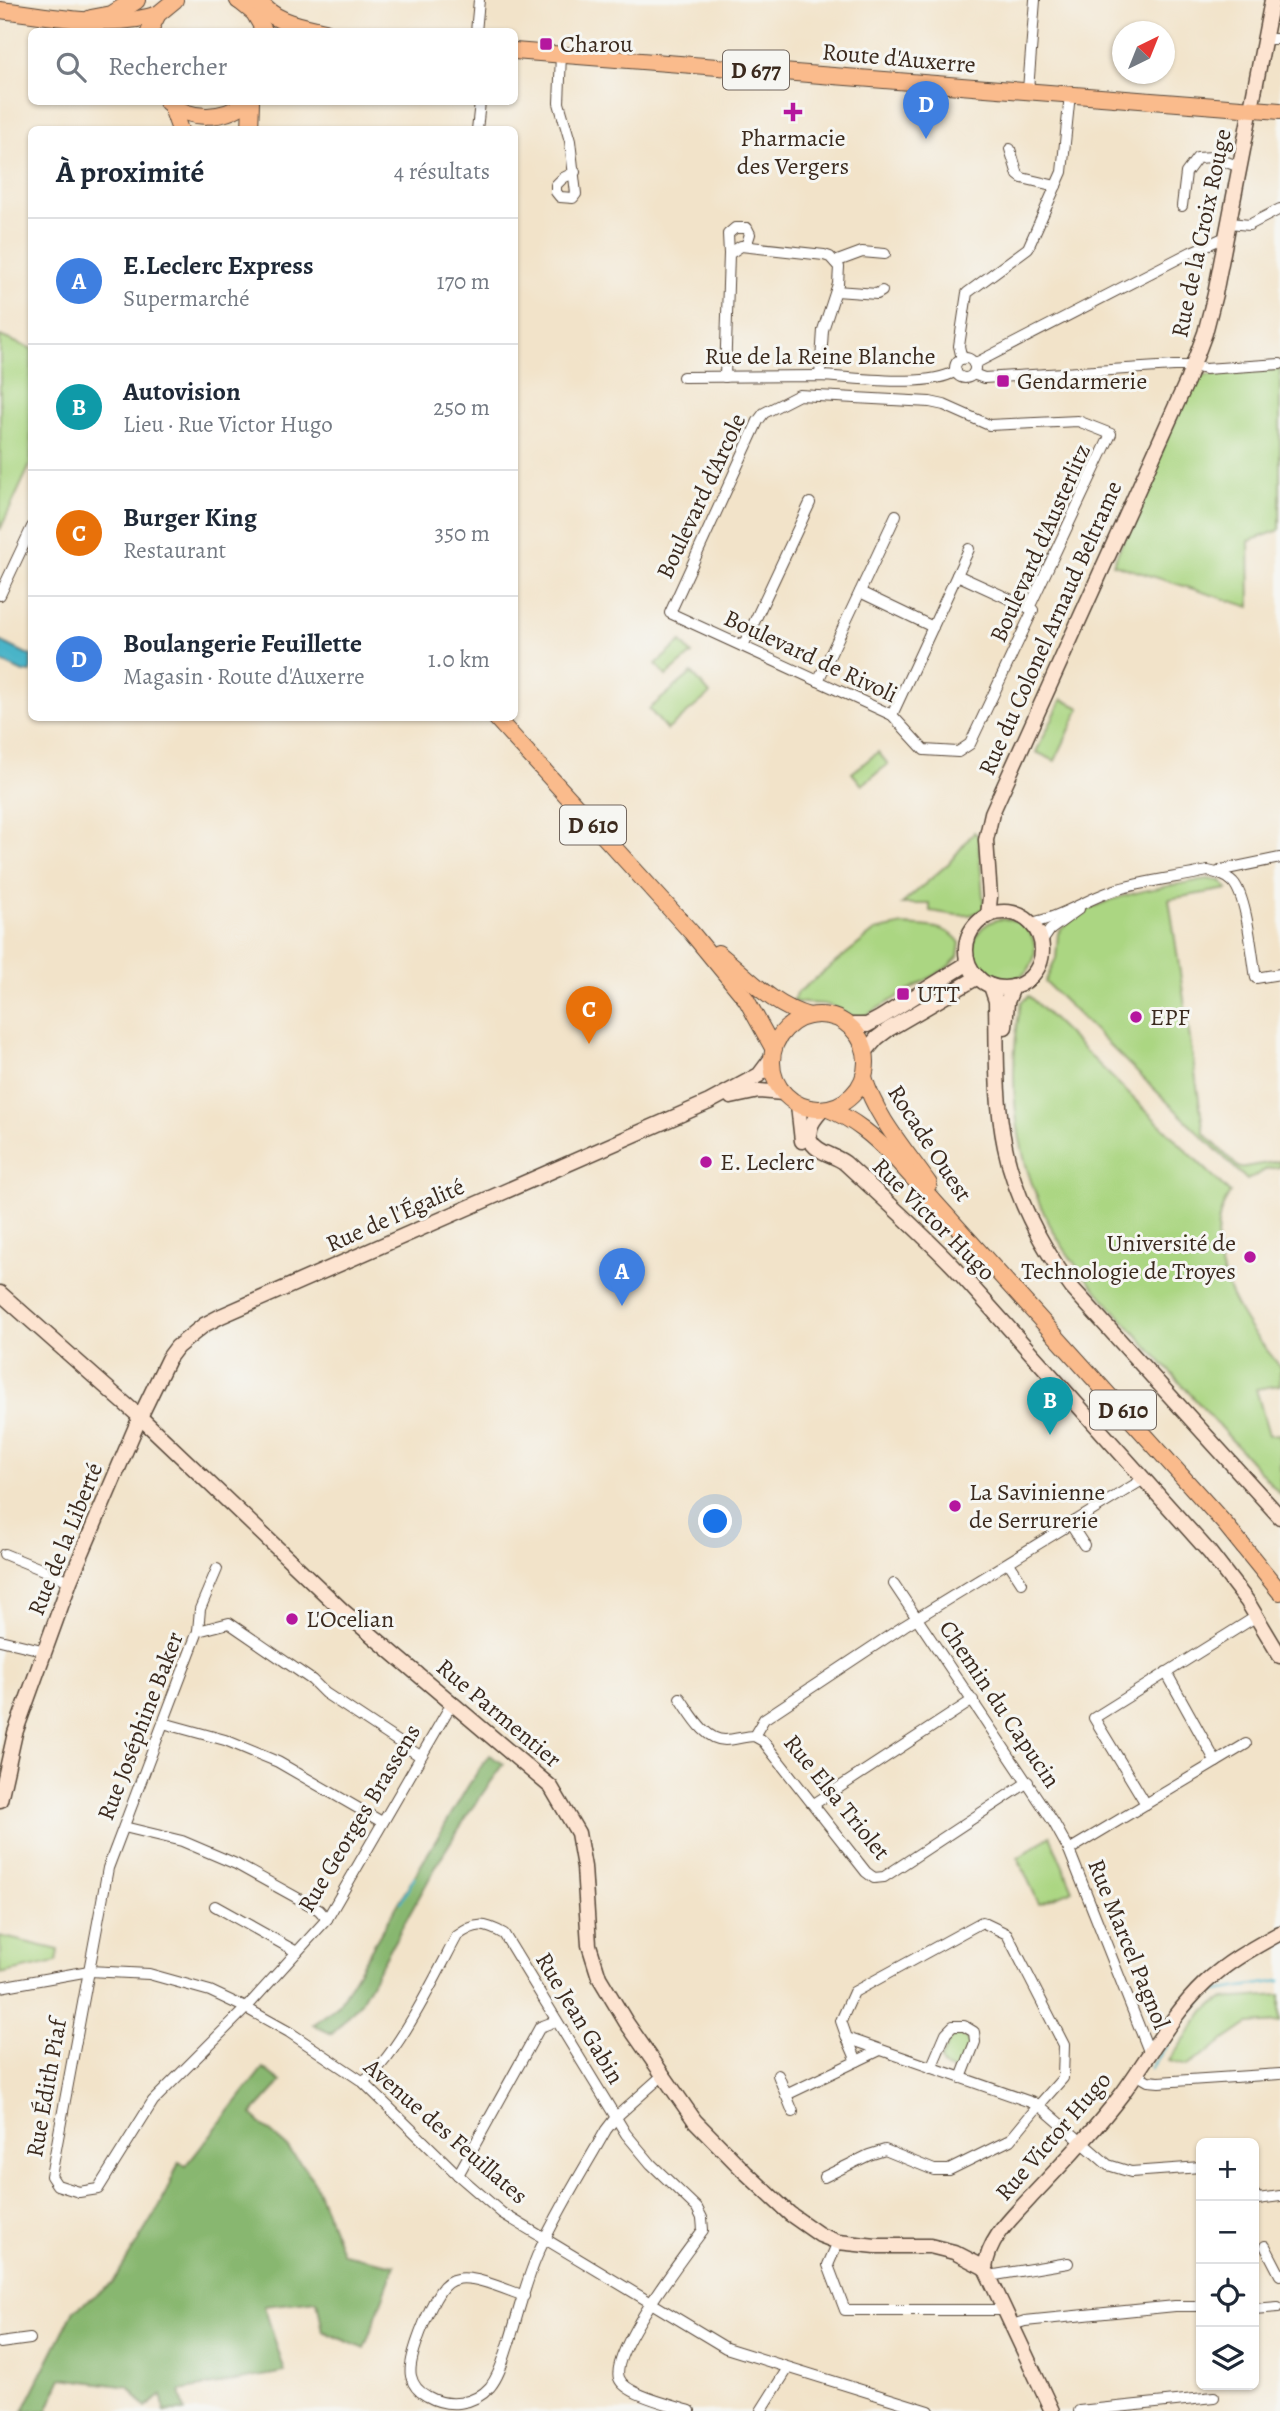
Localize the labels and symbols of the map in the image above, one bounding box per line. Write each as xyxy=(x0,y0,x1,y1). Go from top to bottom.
north arrow xyxy=(1112,21,1175,84)
place label: Charou xyxy=(560,28,633,60)
street label: Route d'Auxerre xyxy=(821,35,977,81)
marker: Charou xyxy=(538,36,554,52)
road number: D 677 xyxy=(723,50,789,90)
pin: D xyxy=(903,81,949,139)
marker: Pharmacie des Vergers xyxy=(785,104,801,120)
place label: Pharmacie des Vergers xyxy=(737,122,849,182)
street label: Rue de la Croix Rouge xyxy=(1163,126,1239,340)
street label: Rue de la Reine Blanche xyxy=(705,340,936,372)
place label: Gendarmerie xyxy=(1017,365,1147,397)
marker: Gendarmerie xyxy=(995,373,1011,389)
street label: Boulevard d'Arcole xyxy=(649,408,753,584)
street label: Boulevard d'Austerlitz xyxy=(982,439,1098,647)
street label: Rue du Colonel Arnaud Beltrame xyxy=(971,476,1129,780)
street label: Boulevard de Rivoli xyxy=(719,602,903,710)
road number: D 610 xyxy=(560,806,626,845)
place label: UTT xyxy=(917,978,960,1010)
pin: C xyxy=(566,986,612,1044)
marker: UTT xyxy=(895,986,911,1002)
place label: EPF xyxy=(1150,1001,1190,1033)
marker: EPF xyxy=(1128,1009,1144,1025)
street label: Rocade Ouest xyxy=(880,1078,980,1208)
place label: E. Leclerc xyxy=(720,1146,815,1178)
street label: Rue Victor Hugo xyxy=(865,1150,1003,1288)
marker: E. Leclerc xyxy=(698,1154,714,1170)
street label: Rue de l'Égalité xyxy=(321,1170,469,1260)
place label: Université de Technologie de Troyes xyxy=(1021,1227,1236,1287)
pin: A xyxy=(599,1248,645,1306)
marker: Université de Technologie de Troyes xyxy=(1242,1249,1258,1265)
pin: B xyxy=(1027,1377,1073,1435)
road number: D 610 xyxy=(1090,1390,1156,1429)
street label: Rue de la Liberté xyxy=(20,1458,110,1620)
place label: La Savinienne de Serrurerie xyxy=(969,1476,1105,1536)
marker: La Savinienne de Serrurerie xyxy=(947,1498,963,1514)
your location xyxy=(698,1504,732,1538)
place label: L'Ocelian xyxy=(306,1603,394,1635)
marker: L'Ocelian xyxy=(284,1611,300,1627)
street label: Chemin du Capucin xyxy=(932,1614,1068,1794)
street label: Rue Joséphine Baker xyxy=(89,1627,191,1825)
street label: Rue Parmentier xyxy=(430,1651,568,1775)
street label: Rue Georges Brassens xyxy=(290,1718,428,1918)
street label: Rue Elsa Triolet xyxy=(776,1728,898,1867)
street label: Rue Marcel Pagnol xyxy=(1080,1854,1178,2034)
street label: Rue Jean Gabin xyxy=(528,1946,632,2090)
street label: Rue Édith Piaf xyxy=(18,2013,74,2160)
street label: Avenue des Feuillates xyxy=(357,2050,535,2211)
street label: Rue Victor Hugo xyxy=(988,2064,1118,2208)

